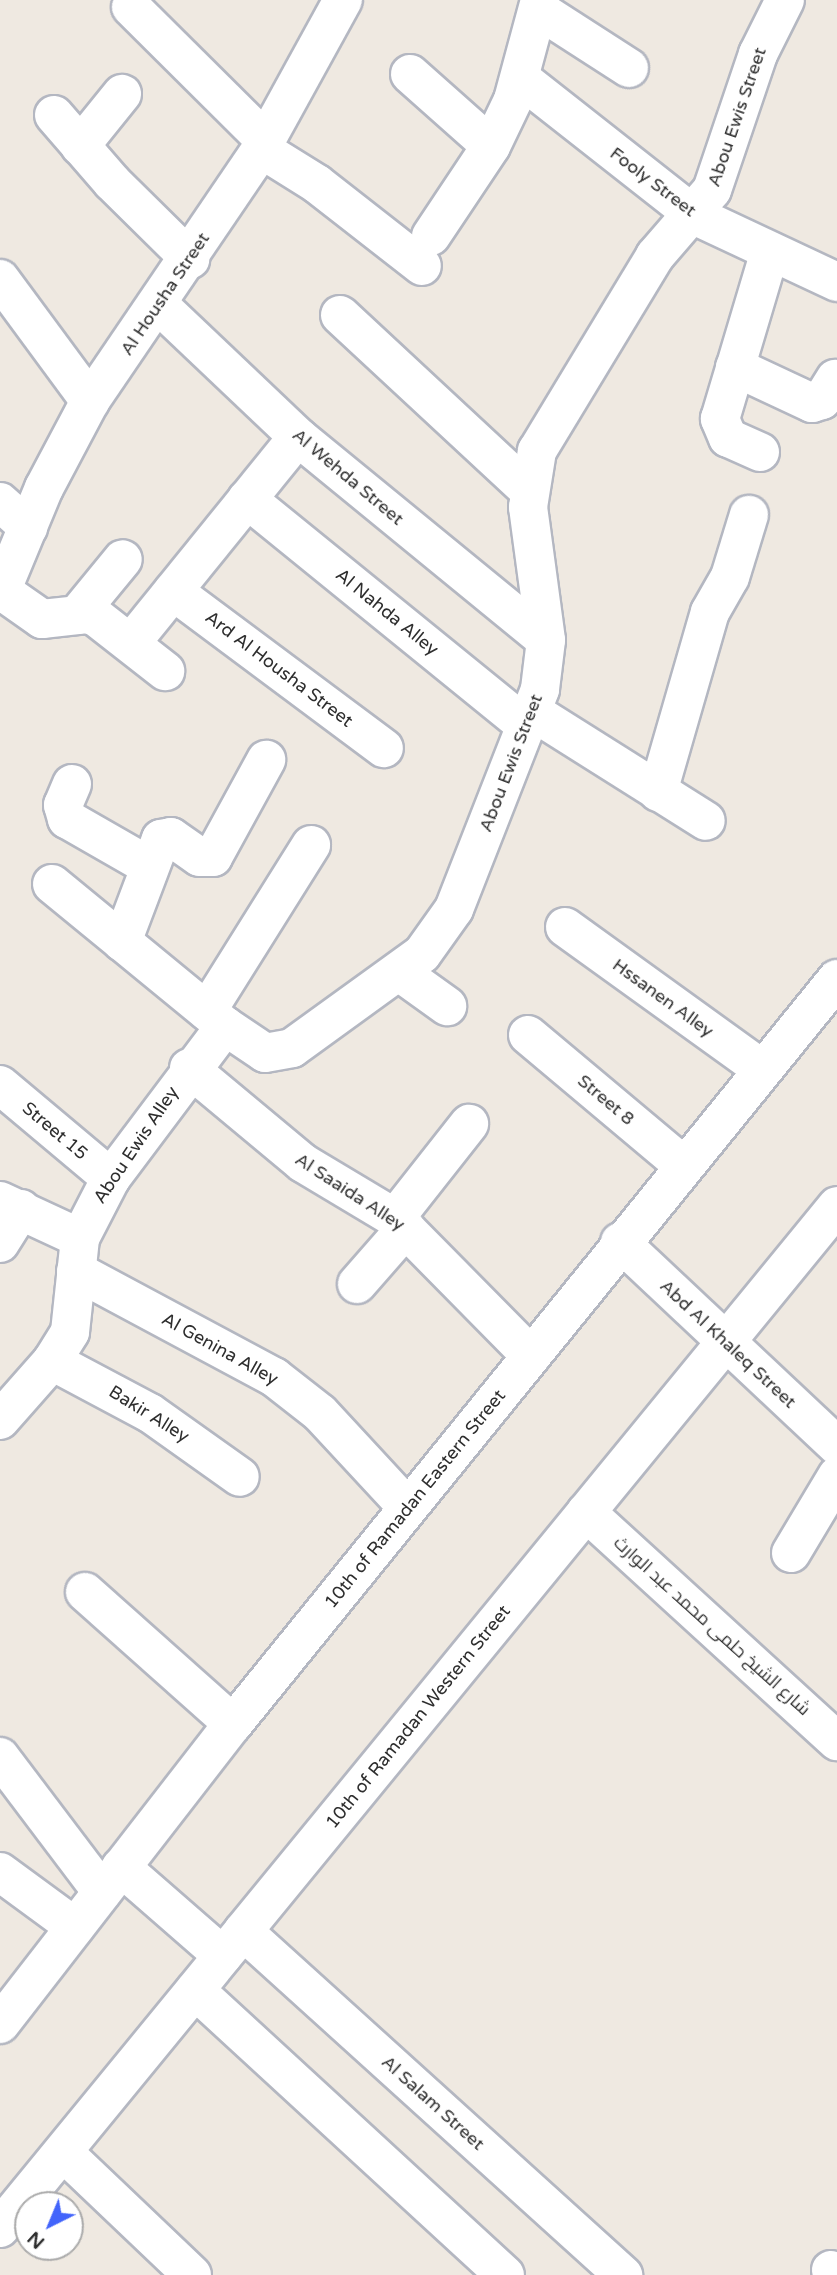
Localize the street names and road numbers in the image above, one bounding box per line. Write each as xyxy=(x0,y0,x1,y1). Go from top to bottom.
street label: Abou Ewis Street xyxy=(703,44,771,190)
street label: Fooly Street xyxy=(606,143,700,221)
street label: Al Housha Street xyxy=(116,228,214,360)
street label: Al Wehda Street xyxy=(288,424,408,530)
street label: Al Nahda Alley xyxy=(331,564,443,660)
street label: Ard Al Housha Street xyxy=(201,606,357,732)
street label: Abou Ewis Street xyxy=(475,691,547,835)
street label: Hssanen Alley xyxy=(608,954,718,1042)
street label: Street 8 xyxy=(573,1070,639,1130)
street label: Abou Ewis Alley xyxy=(89,1082,183,1208)
street label: Street 15 xyxy=(18,1097,92,1165)
street label: Al Saaida Alley xyxy=(291,1148,409,1236)
street label: Abd Al Khaleq Street xyxy=(655,1275,801,1413)
street label: Al Genina Alley xyxy=(158,1308,282,1390)
street label: Bakir Alley xyxy=(105,1381,193,1447)
street label: 10th of Ramadan Eastern Street xyxy=(320,1385,510,1613)
street label: شارع الشيخ حلمى محمد عبد الوارث xyxy=(609,1532,815,1720)
street label: 10th of Ramadan Western Street xyxy=(321,1601,515,1833)
street label: Al Salam Street xyxy=(377,2051,489,2155)

